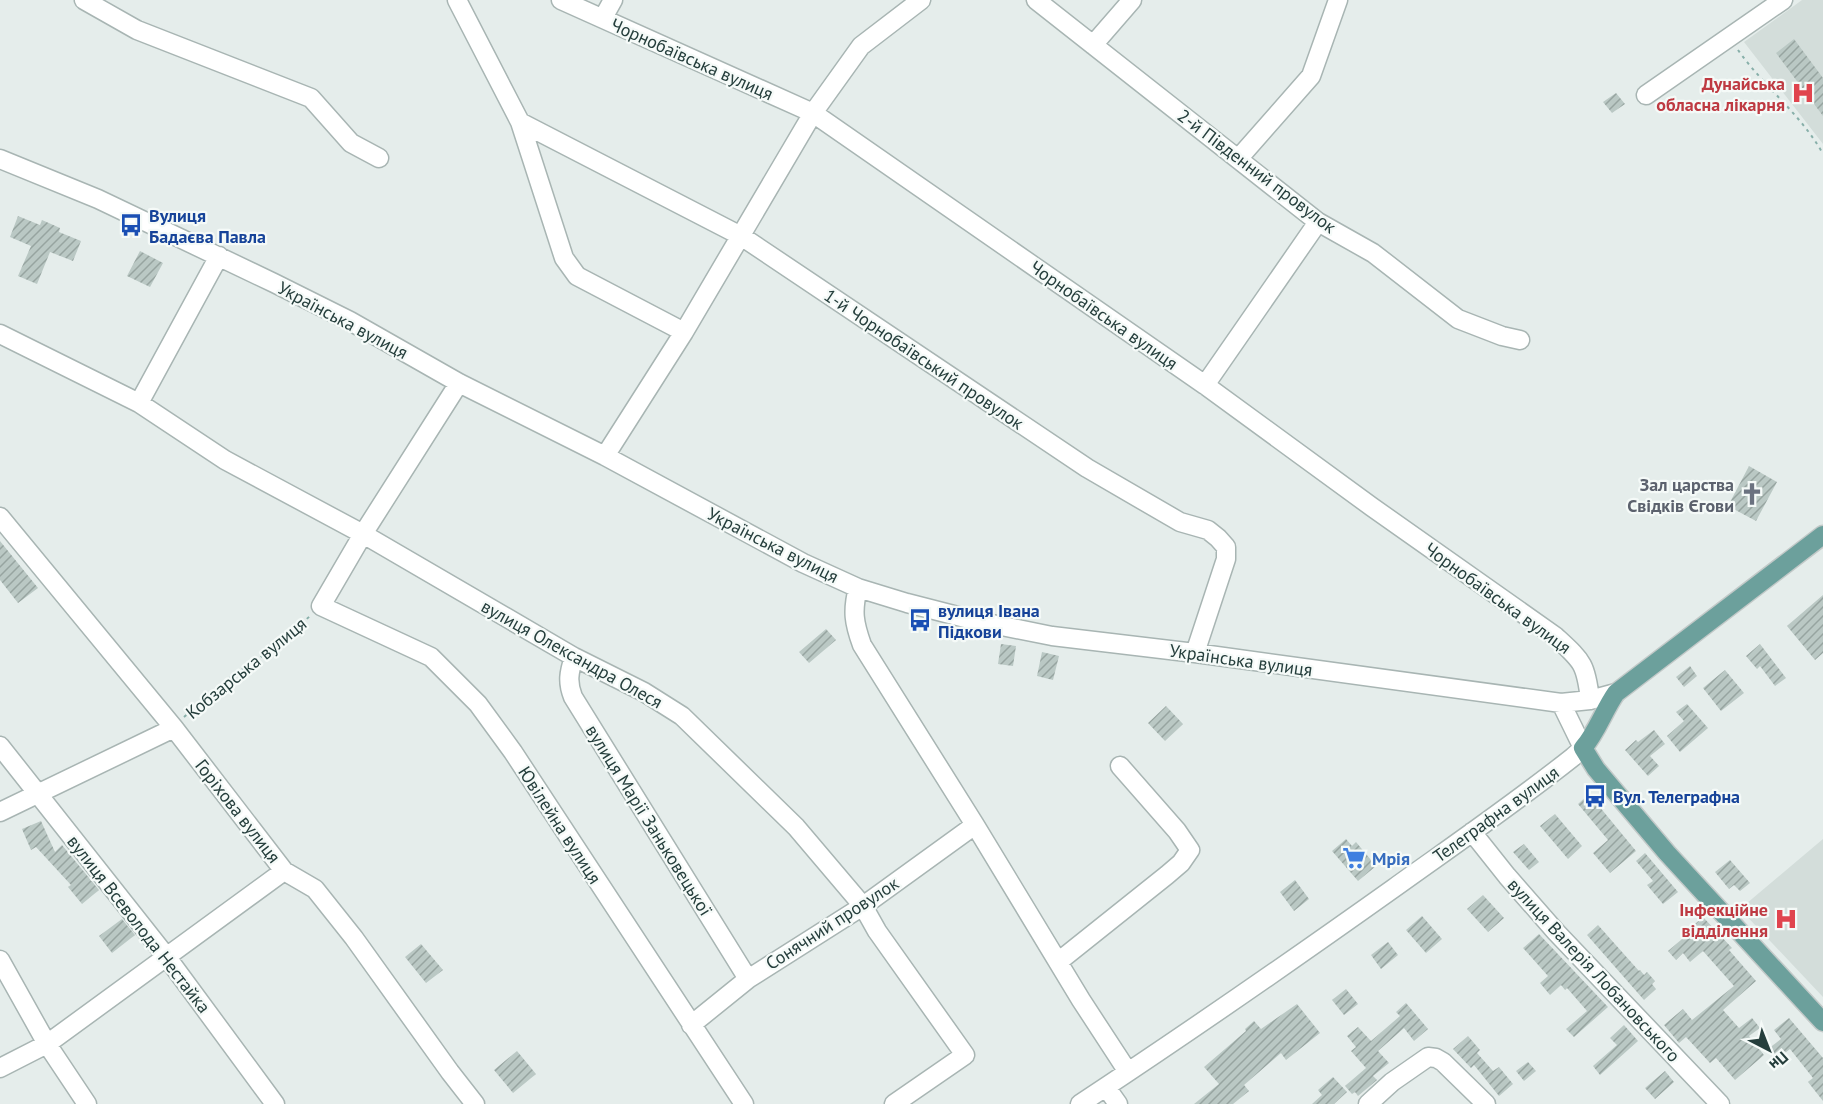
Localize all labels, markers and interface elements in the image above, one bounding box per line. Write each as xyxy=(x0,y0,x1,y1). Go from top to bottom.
street label: Чорнобаївська вулиця xyxy=(607,13,777,105)
place label: Дунайська обласна лікарня xyxy=(1656,72,1785,116)
hospital icon: Дунайська обласна лікарня xyxy=(1790,80,1816,106)
street label: 2-й Південний провулок xyxy=(1173,104,1341,238)
place label: Вулиця Бадаєва Павла xyxy=(149,204,266,248)
bus stop icon: Вулиця Бадаєва Павла xyxy=(118,212,144,238)
street label: Чорнобаївська вулиця xyxy=(1026,255,1182,375)
street label: Українська вулиця xyxy=(274,276,412,364)
street label: 1-й Чорнобаївський провулок xyxy=(820,283,1029,435)
place label: Зал царства Свідків Єгови xyxy=(1627,473,1734,517)
church icon: Зал царства Свідків Єгови xyxy=(1739,481,1765,507)
street label: Українська вулиця xyxy=(704,502,842,588)
street label: Чорнобаївська вулиця xyxy=(1420,537,1576,659)
street label: вулиця Олександра Олеся xyxy=(477,594,667,714)
place label: вулиця Івана Підкови xyxy=(938,599,1040,643)
bus stop icon: вулиця Івана Підкови xyxy=(907,607,933,633)
street label: Кобзарська вулиця xyxy=(181,612,311,724)
street label: Українська вулиця xyxy=(1168,639,1314,681)
street label: вулиця Марії Заньковецької xyxy=(581,720,717,920)
street label: Горіхова вулиця xyxy=(190,754,286,868)
street label: Телеграфна вулиця xyxy=(1429,761,1563,867)
street label: Ювілейна вулиця xyxy=(513,762,607,888)
bus stop icon: Вул. Телеграфна xyxy=(1582,783,1608,809)
place label: Вул. Телеграфна xyxy=(1613,785,1740,808)
street label: вулиця Всеволода Нестайка xyxy=(62,830,216,1018)
supermarket icon: Мрія xyxy=(1341,845,1367,871)
place label: Мрія xyxy=(1372,847,1410,870)
street label: Сонячний провулок xyxy=(761,871,903,975)
street label: вулиця Валерія Лобановського xyxy=(1503,873,1685,1067)
place label: Інфекційне відділення xyxy=(1679,898,1768,942)
hospital icon: Інфекційне відділення xyxy=(1773,906,1799,932)
north arrow xyxy=(1739,1020,1799,1080)
text: Пн xyxy=(1765,1047,1793,1075)

